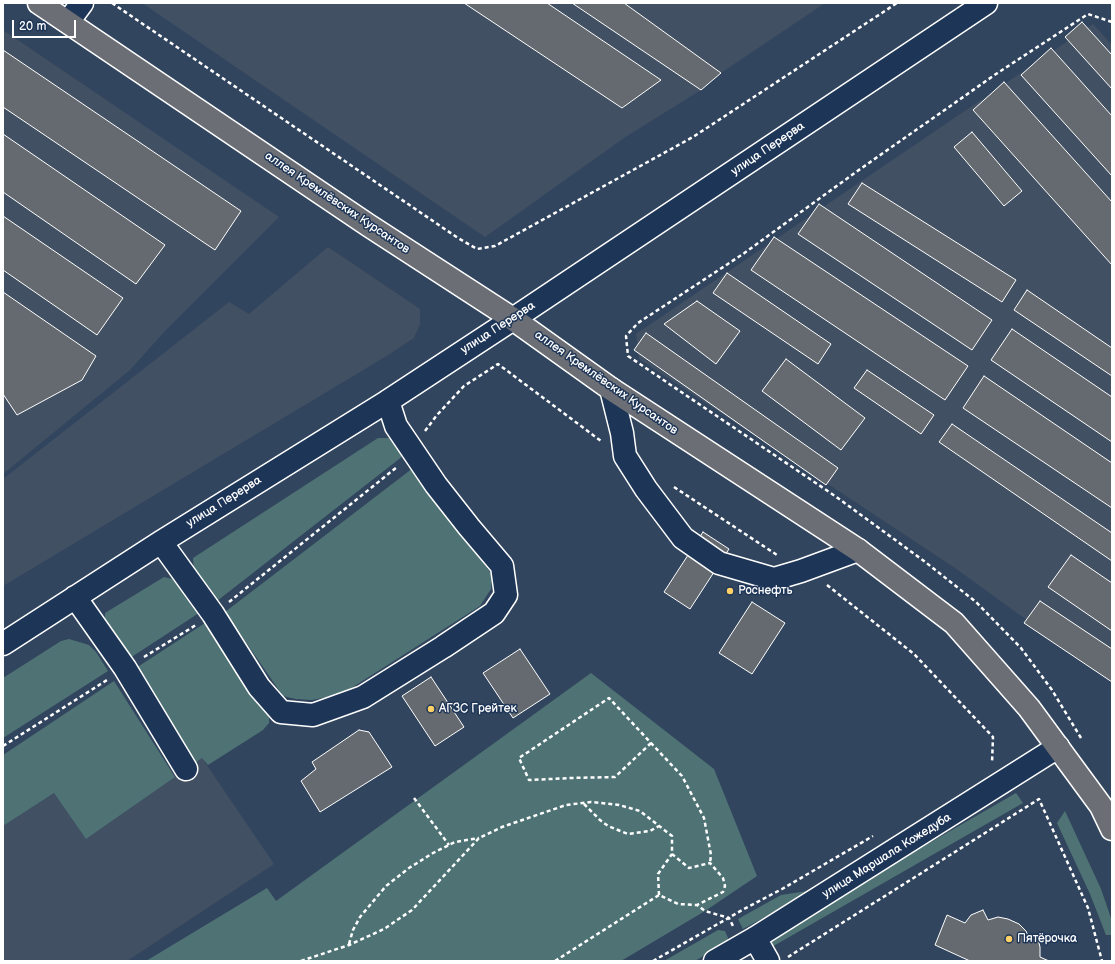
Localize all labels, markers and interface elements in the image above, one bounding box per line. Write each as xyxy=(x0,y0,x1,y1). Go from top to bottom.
scale bar xyxy=(14,12,78,38)
text: 20 m xyxy=(19,19,46,34)
street label: улица Перерва xyxy=(728,119,808,179)
street label: аллея Кремлёвских Курсантов xyxy=(262,149,412,257)
street label: улица Перерва xyxy=(458,299,538,357)
street label: аллея Кремлёвских Курсантов xyxy=(532,328,680,438)
street label: улица Перерва xyxy=(184,473,264,531)
place label: Роснефть xyxy=(738,584,793,598)
marker: Роснефть xyxy=(725,586,735,596)
place label: АГЗС Грейтек xyxy=(439,702,517,716)
marker: АГЗС Грейтек xyxy=(426,704,436,714)
street label: улица Маршала Кожедуба xyxy=(820,810,954,902)
place label: Пятёрочка xyxy=(1017,932,1077,946)
marker: Пятёрочка xyxy=(1004,934,1014,944)

